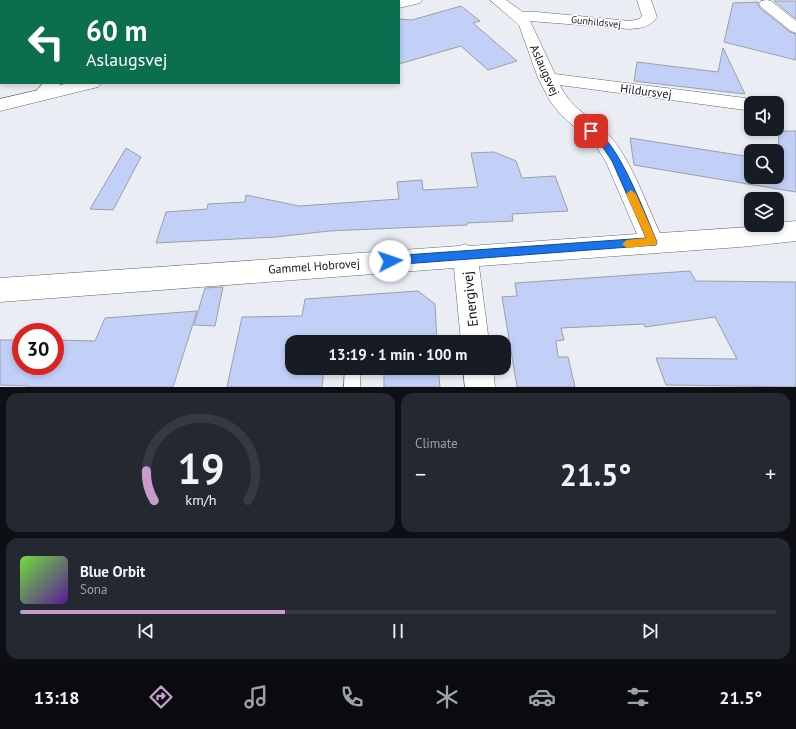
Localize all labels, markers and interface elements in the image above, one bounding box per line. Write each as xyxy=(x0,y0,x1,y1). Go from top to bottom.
text: 60 m xyxy=(86,12,147,49)
street label: Gunhildsvej xyxy=(570,13,622,31)
icon: left xyxy=(20,16,72,68)
street label: Aslaugsvej xyxy=(527,42,563,98)
text: Aslaugsvej xyxy=(86,48,168,71)
street label: Hildursvej xyxy=(619,80,673,102)
map controls xyxy=(744,96,784,232)
button: sound xyxy=(744,96,784,136)
pin xyxy=(574,114,608,148)
icon: arrive xyxy=(580,120,602,142)
button: search xyxy=(744,144,784,184)
button: layers xyxy=(744,192,784,232)
position arrow xyxy=(369,240,411,282)
street label: Gammel Hobrovej xyxy=(268,255,360,277)
street label: Energivej xyxy=(458,270,482,328)
speed limit sign: 30 xyxy=(12,323,64,375)
text: 13:19 · 1 min · 100 m xyxy=(329,345,467,364)
text: Climate xyxy=(415,435,458,452)
text: 19 xyxy=(177,441,224,494)
text: 21.5° xyxy=(560,455,631,494)
text: − xyxy=(415,460,426,488)
text: + xyxy=(765,460,776,488)
text: km/h xyxy=(185,489,216,508)
text: Blue Orbit xyxy=(80,562,145,581)
text: Sona xyxy=(80,581,107,598)
icon: previous xyxy=(135,620,157,642)
icon: pause xyxy=(387,620,409,642)
icon: next xyxy=(639,620,661,642)
icon: directions xyxy=(147,683,175,711)
icon: music xyxy=(242,683,270,711)
icon: phone xyxy=(338,683,366,711)
icon: climate xyxy=(433,683,461,711)
icon: car xyxy=(528,683,556,711)
icon: filters xyxy=(624,683,652,711)
text: 13:18 xyxy=(34,686,79,709)
text: 21.5° xyxy=(719,686,762,709)

